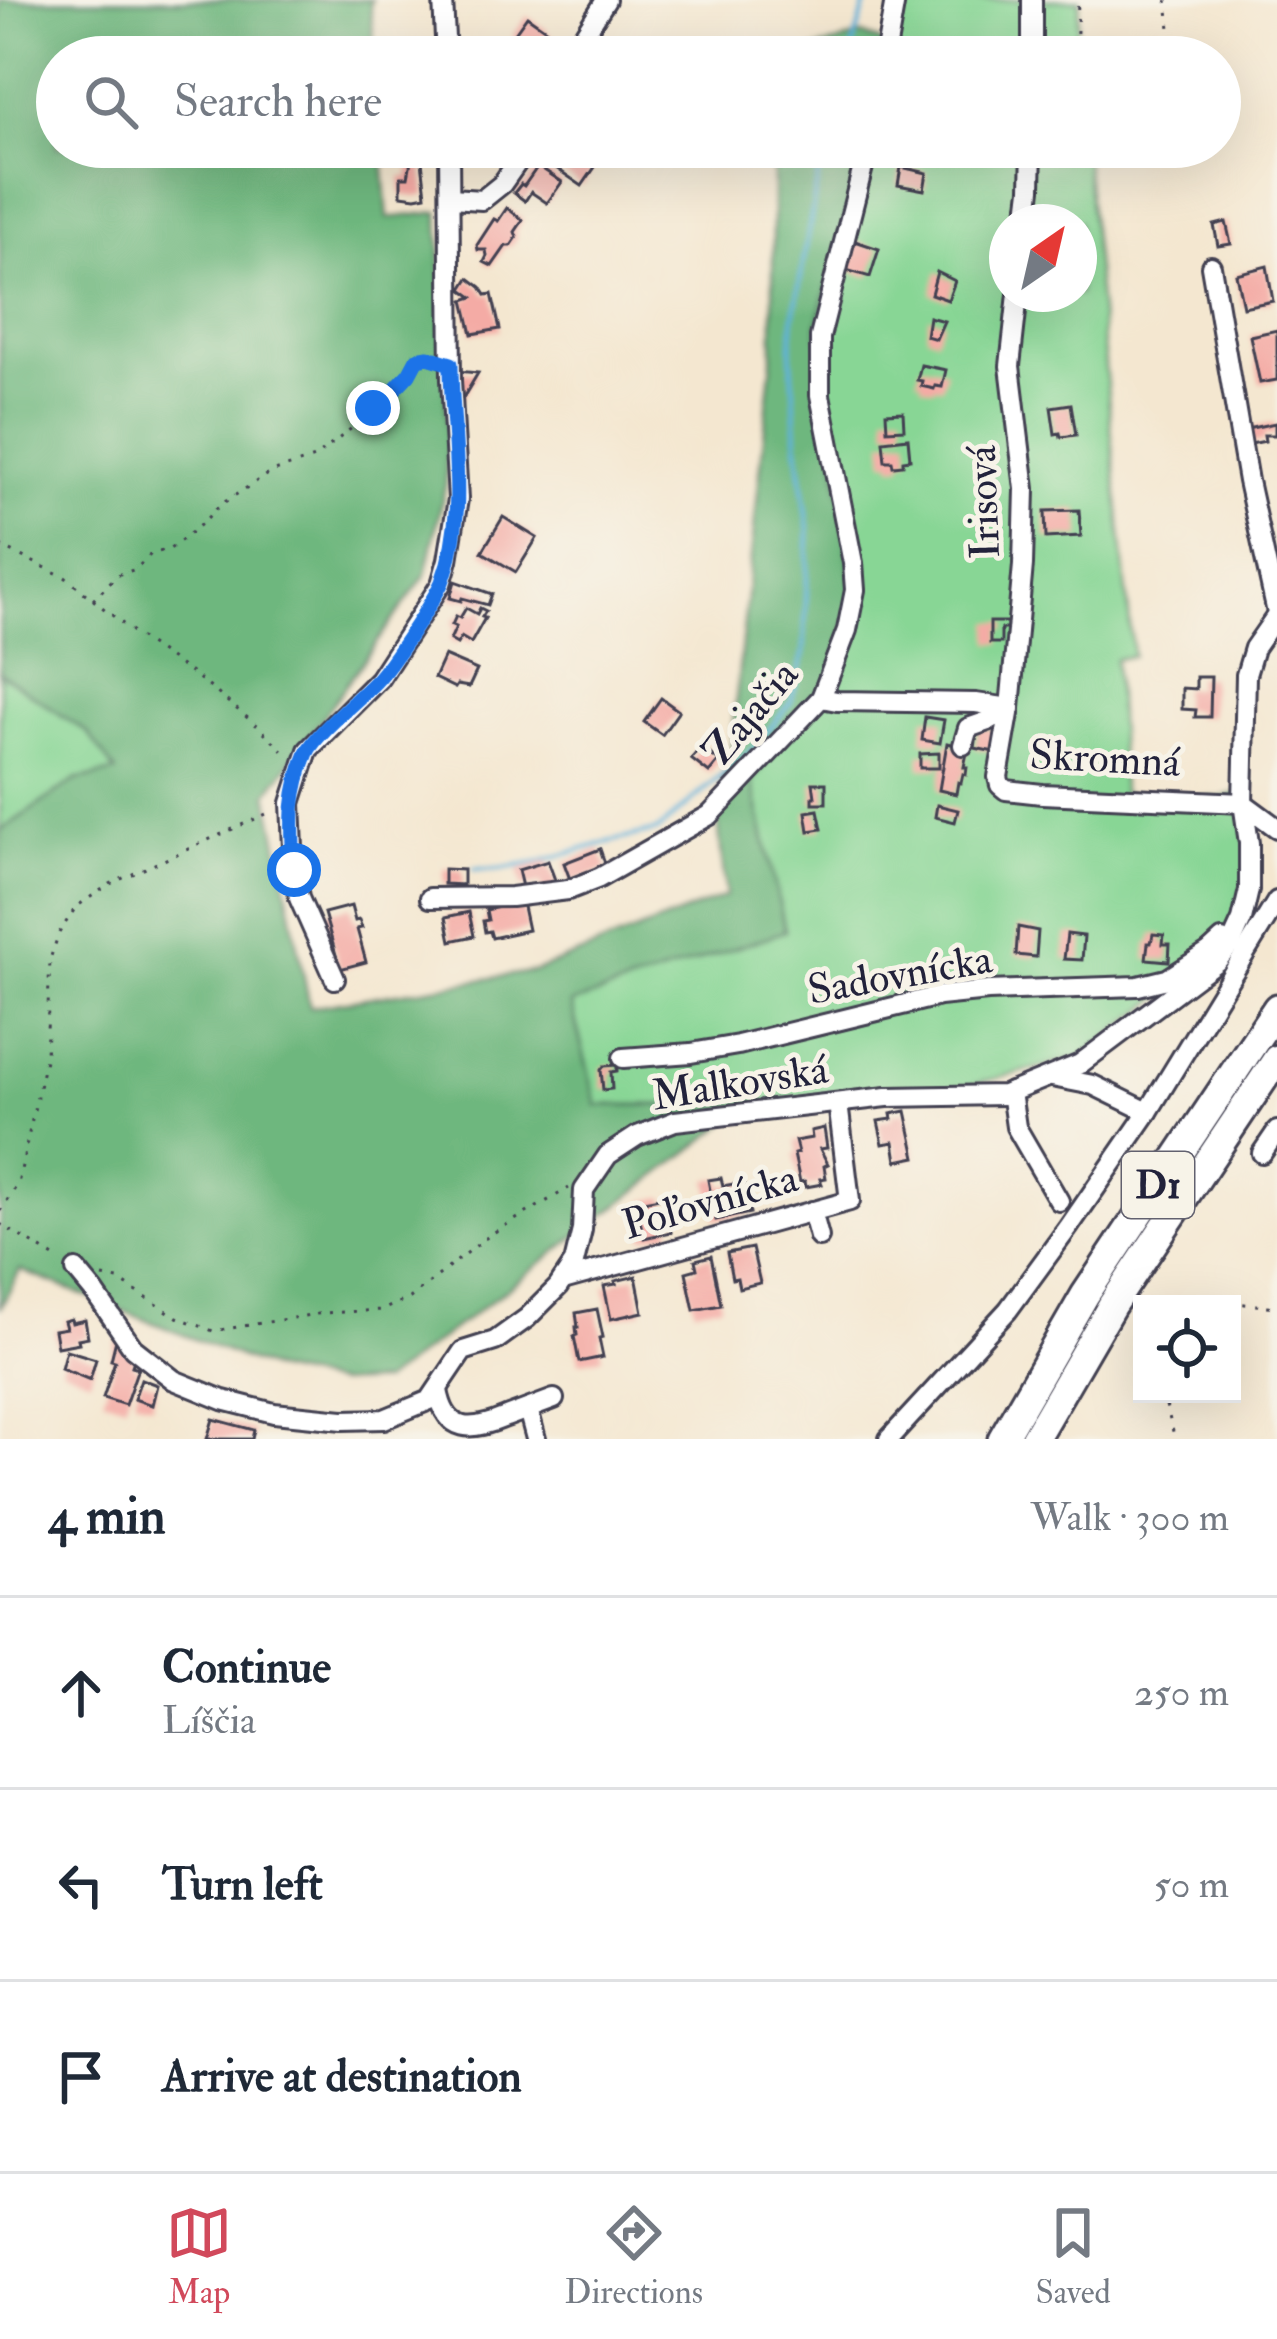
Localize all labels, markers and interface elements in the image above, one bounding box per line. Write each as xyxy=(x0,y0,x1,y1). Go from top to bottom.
search box xyxy=(36,36,1241,168)
icon: search xyxy=(78,69,144,135)
text: Search here xyxy=(174,74,382,130)
north arrow xyxy=(989,204,1097,312)
route end xyxy=(346,381,400,435)
street label: Irisová xyxy=(956,444,1012,559)
street label: Zajačia xyxy=(692,649,810,776)
street label: Skromná xyxy=(1028,729,1182,789)
route start xyxy=(267,843,321,897)
street label: Sadovnícka xyxy=(804,933,997,1017)
street label: Malkovská xyxy=(648,1043,832,1123)
street label: Poľovnícka xyxy=(616,1152,804,1252)
road number: D1 xyxy=(1122,1152,1194,1218)
map controls xyxy=(1133,1295,1241,1403)
button: locate xyxy=(1133,1295,1241,1403)
text: 4 min xyxy=(48,1485,166,1549)
text: Walk · 300 m xyxy=(1031,1493,1229,1542)
text: Continue xyxy=(162,1640,331,1696)
icon: ahead xyxy=(48,1660,114,1726)
text: 250 m xyxy=(1134,1668,1229,1717)
text: Líščia xyxy=(162,1696,256,1745)
icon: left xyxy=(48,1852,114,1918)
text: Turn left xyxy=(162,1857,323,1913)
text: 50 m xyxy=(1154,1860,1229,1909)
icon: arrive xyxy=(48,2044,114,2110)
text: Arrive at destination xyxy=(162,2049,522,2105)
tab: Map xyxy=(166,2200,232,2313)
tab: Directions xyxy=(565,2200,703,2313)
tab: Saved xyxy=(1035,2200,1111,2313)

